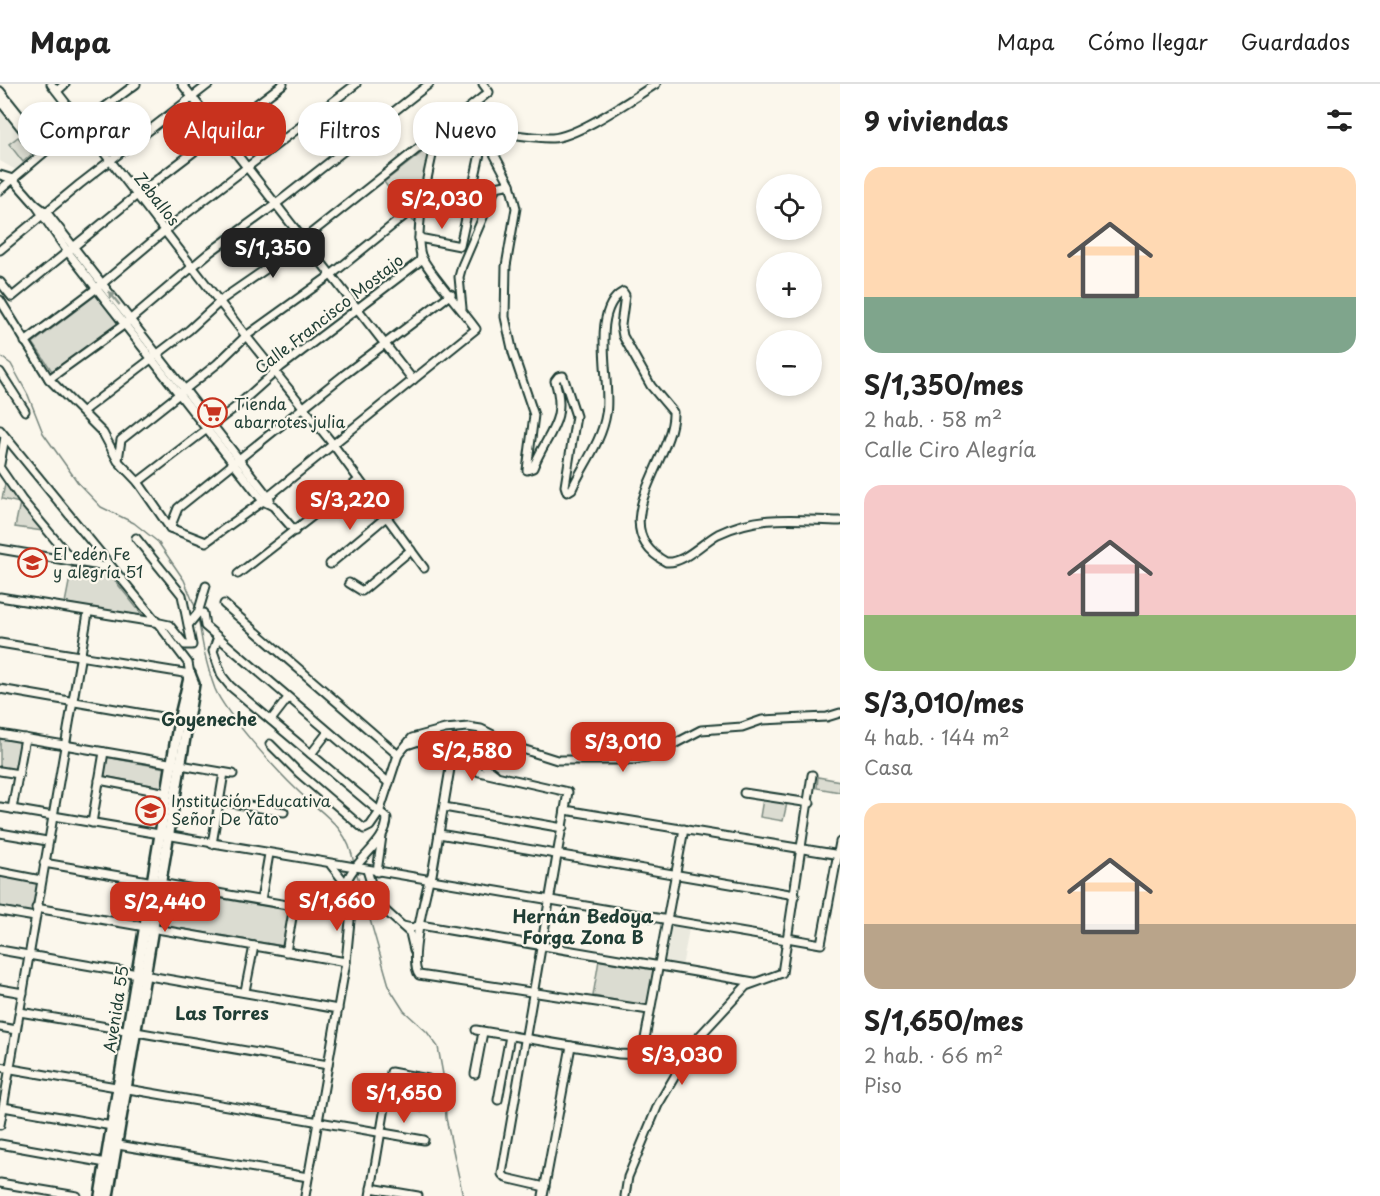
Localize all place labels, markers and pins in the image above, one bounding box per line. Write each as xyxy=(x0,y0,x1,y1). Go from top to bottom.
pin: S/2,030 xyxy=(387,179,497,230)
pin: S/1,350 xyxy=(218,228,328,279)
place label: Tienda abarrotes julia xyxy=(234,391,346,433)
supermarket icon: Tienda abarrotes julia xyxy=(197,397,229,429)
pin: S/3,220 xyxy=(295,480,405,531)
place label: El edén Fe y alegría 51 xyxy=(53,541,143,583)
school or university icon: El edén Fe y alegría 51 xyxy=(16,547,48,579)
pin: S/3,010 xyxy=(568,722,678,773)
pin: S/2,580 xyxy=(417,731,527,782)
place label: Institución Educativa Señor De Yato xyxy=(171,788,331,830)
school or university icon: Institución Educativa Señor De Yato xyxy=(134,794,166,826)
pin: S/1,660 xyxy=(282,881,392,932)
pin: S/2,440 xyxy=(110,882,220,933)
pin: S/3,030 xyxy=(627,1035,737,1086)
pin: S/1,650 xyxy=(349,1073,459,1124)

